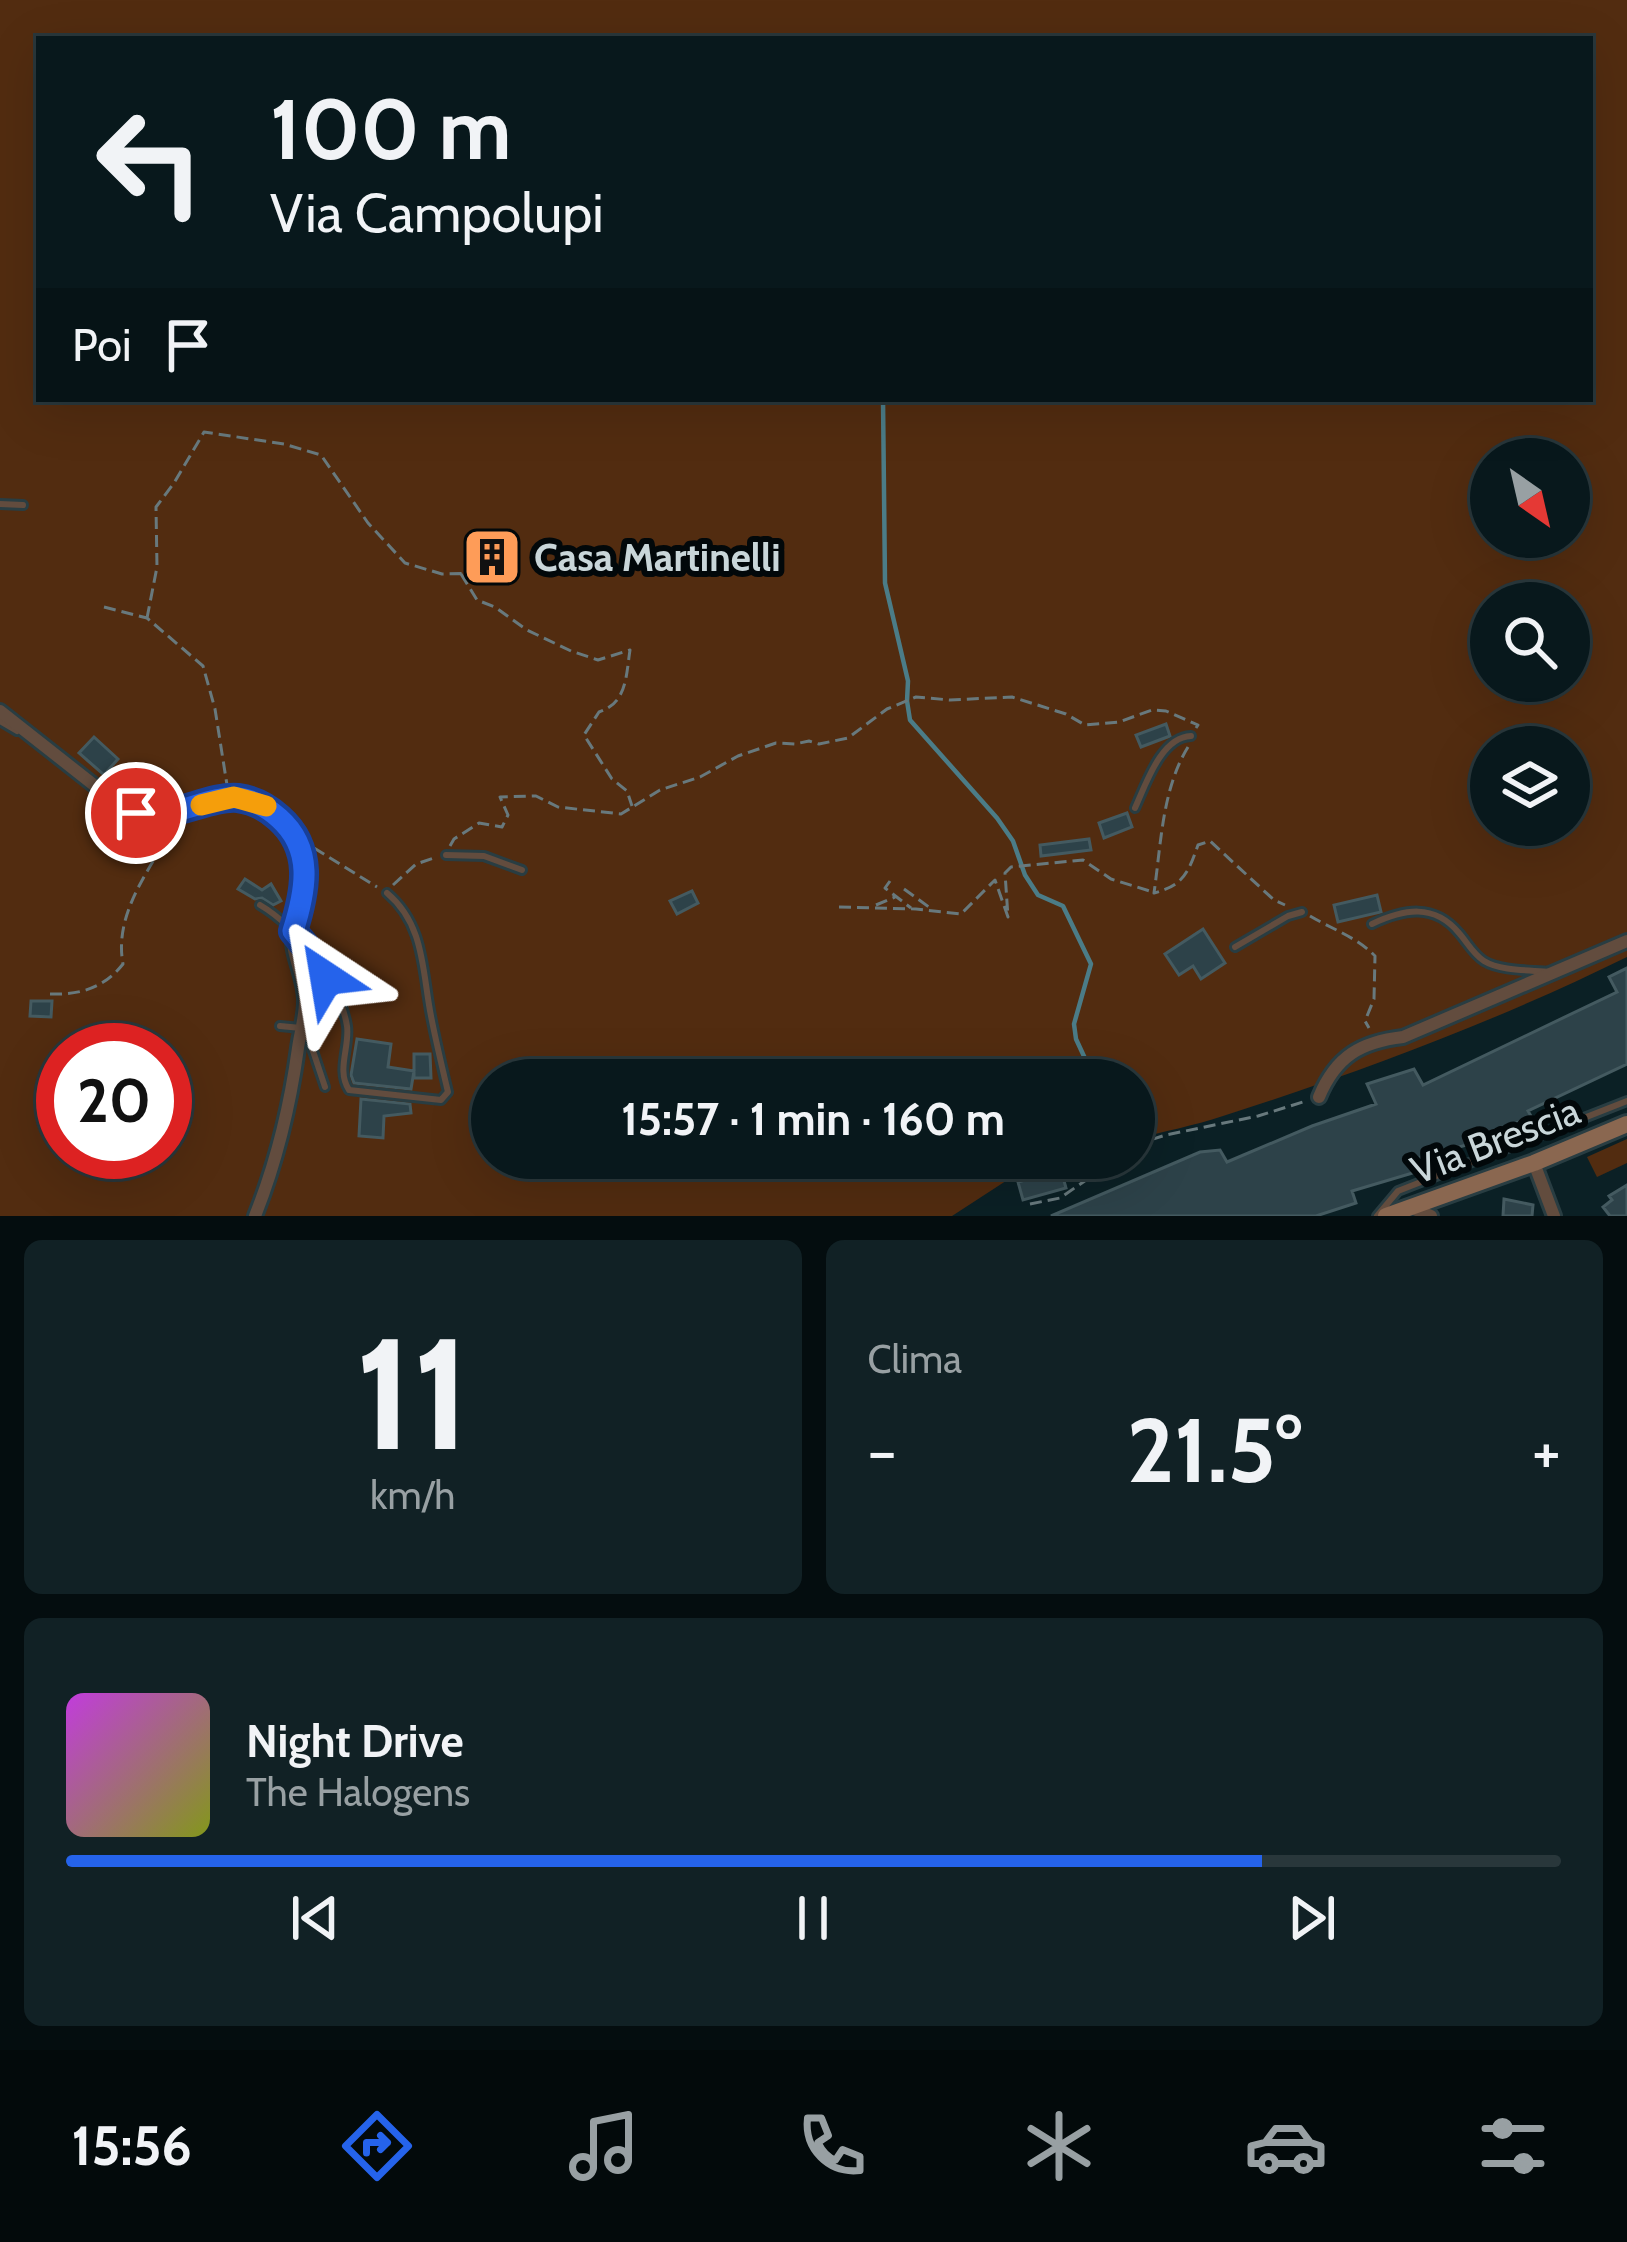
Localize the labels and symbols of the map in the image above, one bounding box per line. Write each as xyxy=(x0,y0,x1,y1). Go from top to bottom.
north arrow xyxy=(1470,438,1590,558)
building icon: Casa Martinelli xyxy=(461,526,523,588)
place label: Casa Martinelli xyxy=(534,533,781,581)
pin xyxy=(85,762,187,864)
position arrow xyxy=(263,915,389,1041)
speed limit sign: 20 xyxy=(36,1023,192,1179)
street label: Via Brescia xyxy=(1404,1086,1586,1194)

